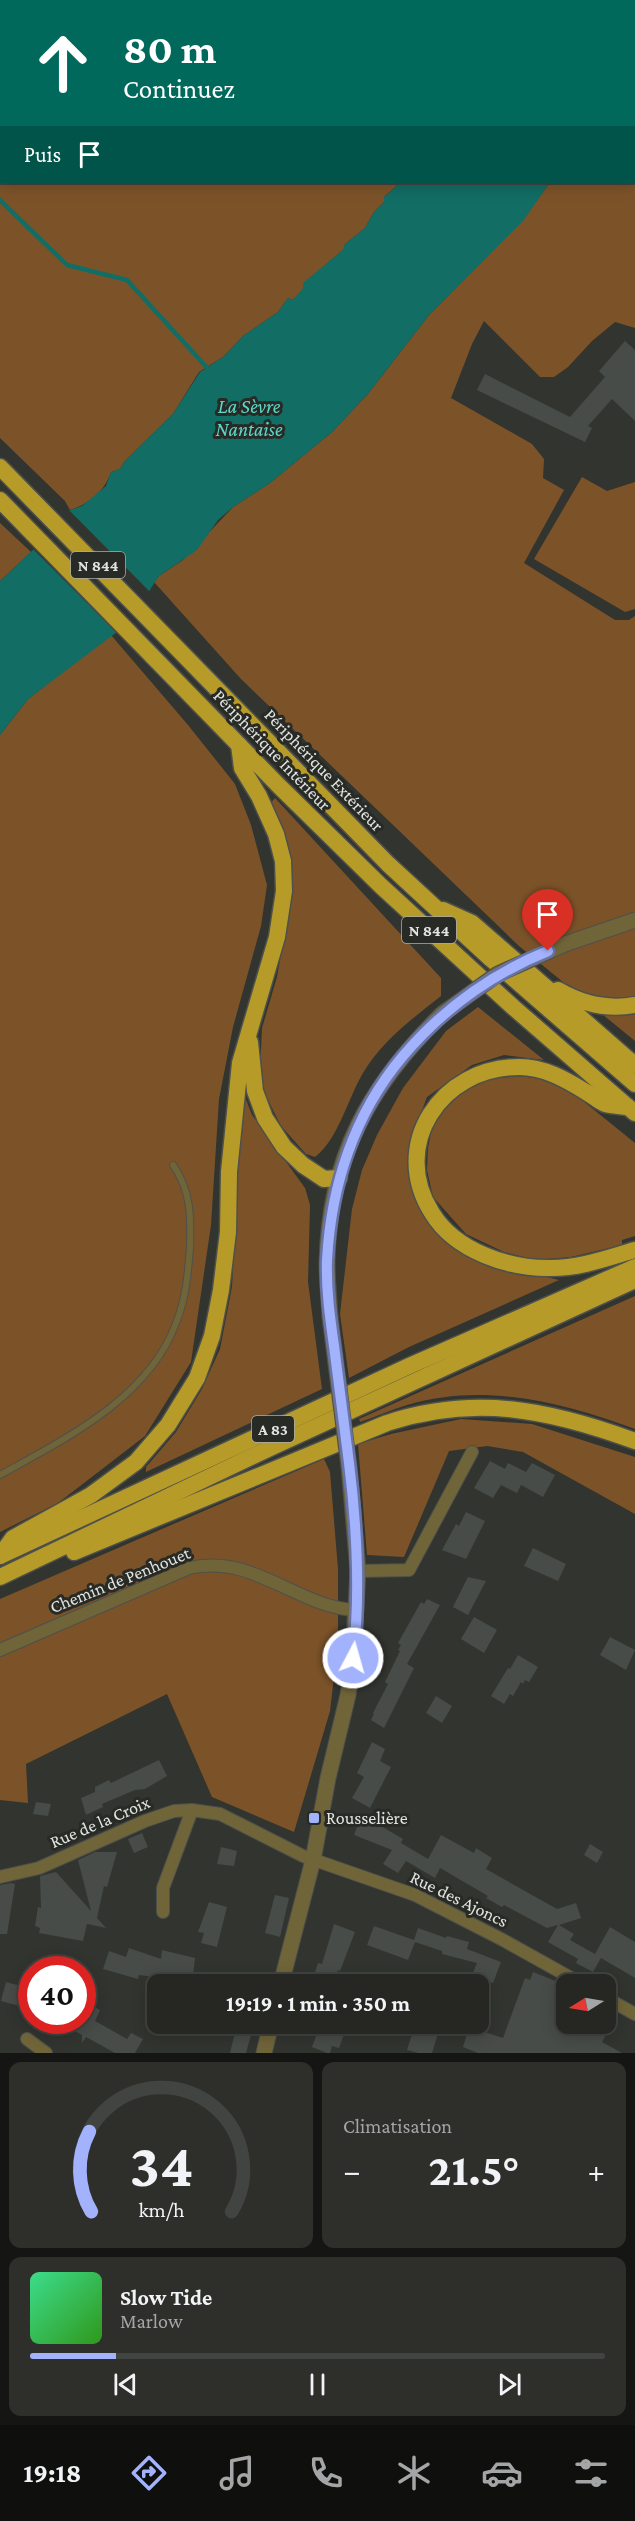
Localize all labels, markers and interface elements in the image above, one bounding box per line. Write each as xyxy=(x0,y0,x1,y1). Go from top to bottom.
icon: ahead xyxy=(24,24,102,102)
text: 80 m xyxy=(123,25,217,72)
text: Continuez xyxy=(123,74,235,104)
icon: arrive xyxy=(73,138,106,171)
text: Puis xyxy=(24,142,61,167)
water label: La Sèvre Nantaise xyxy=(215,395,283,440)
road number: N 844 xyxy=(71,552,125,578)
street label: Périphérique Intérieur xyxy=(209,686,335,815)
street label: Périphérique Extérieur xyxy=(260,705,388,836)
pin xyxy=(522,889,573,951)
icon: arrive xyxy=(531,898,564,931)
road number: N 844 xyxy=(402,917,456,943)
road number: A 83 xyxy=(252,1416,294,1442)
street label: Chemin de Penhouet xyxy=(47,1542,194,1617)
position arrow xyxy=(321,1626,385,1690)
street label: Rue de la Croix xyxy=(47,1792,153,1852)
place label: Rousselière xyxy=(326,1808,408,1828)
marker: Rousselière xyxy=(307,1811,321,1825)
street label: Rue des Ajoncs xyxy=(406,1867,511,1932)
speed limit sign: 40 xyxy=(18,1956,96,2034)
north arrow xyxy=(556,1974,616,2034)
map controls xyxy=(556,1974,616,2034)
text: 19:19 · 1 min · 350 m xyxy=(226,1991,410,2016)
text: Climatisation xyxy=(343,2115,452,2137)
text: 34 xyxy=(129,2130,193,2199)
text: 21.5° xyxy=(429,2145,519,2195)
text: − xyxy=(343,2152,360,2189)
text: + xyxy=(588,2152,605,2189)
text: km/h xyxy=(138,2198,185,2222)
text: Slow Tide xyxy=(120,2285,212,2310)
text: Marlow xyxy=(120,2310,183,2332)
icon: previous xyxy=(109,2368,142,2401)
icon: pause xyxy=(301,2368,334,2401)
icon: next xyxy=(493,2368,526,2401)
icon: directions xyxy=(128,2452,170,2494)
icon: music xyxy=(216,2452,258,2494)
icon: phone xyxy=(305,2452,347,2494)
icon: climate xyxy=(393,2452,435,2494)
icon: car xyxy=(481,2452,523,2494)
icon: filters xyxy=(570,2452,612,2494)
text: 19:18 xyxy=(23,2458,81,2488)

